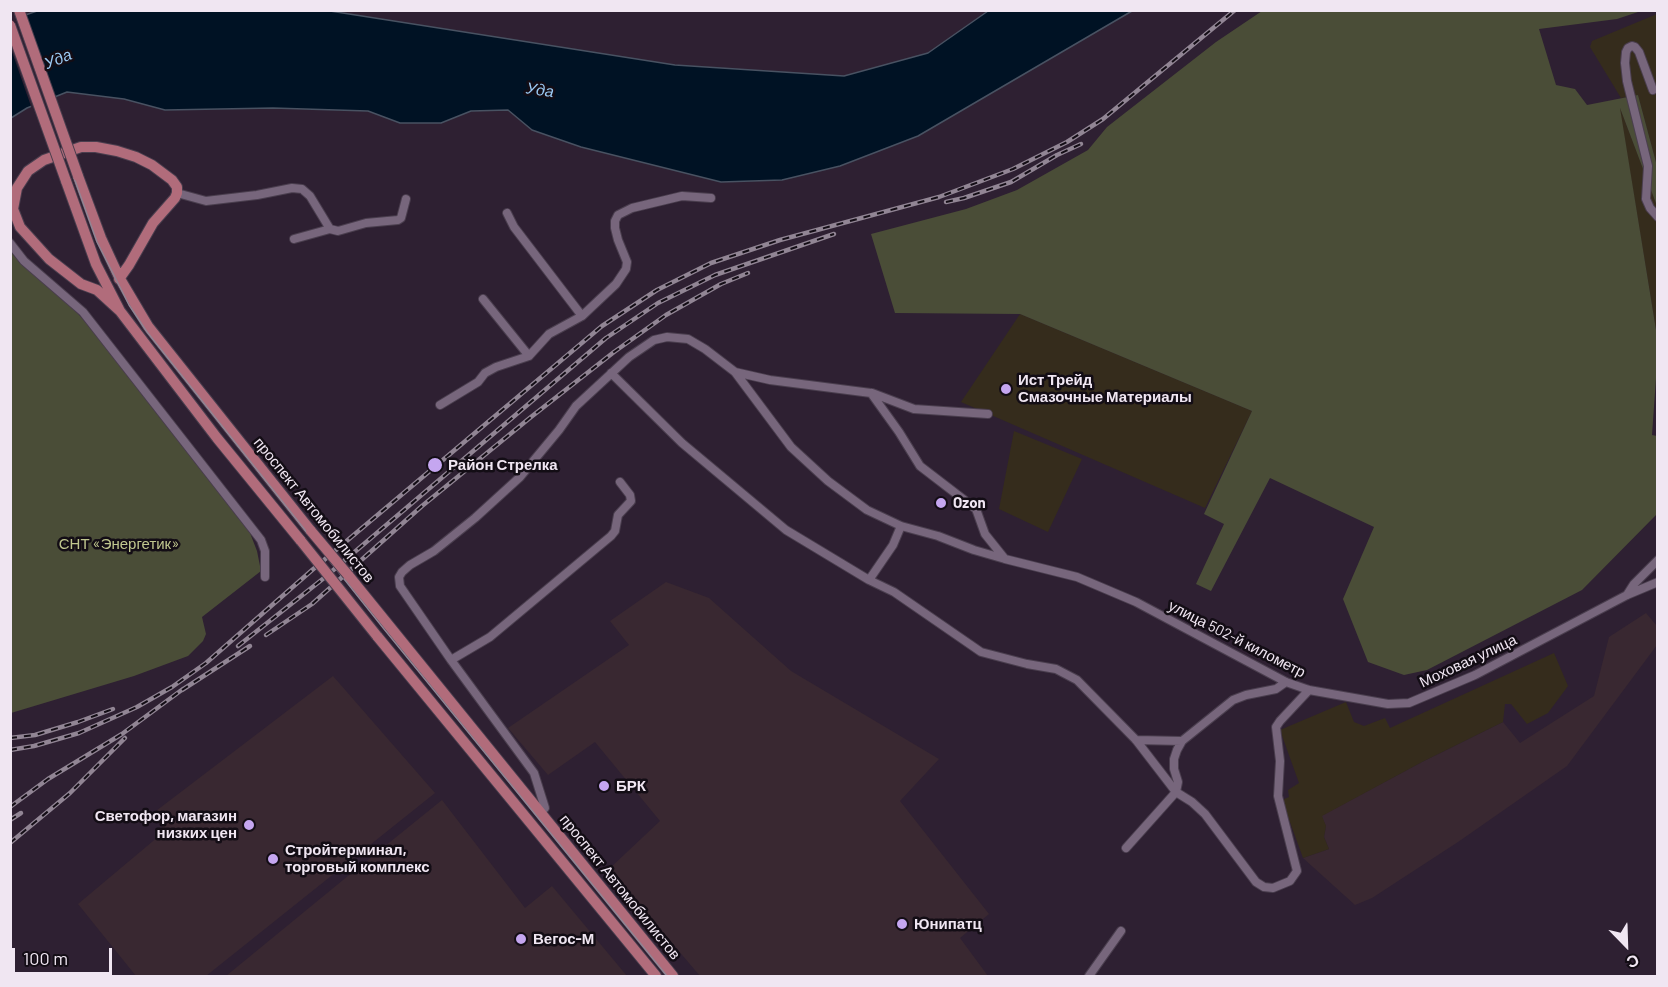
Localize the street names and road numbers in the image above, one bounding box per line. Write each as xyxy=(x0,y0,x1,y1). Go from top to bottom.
street label: проспект Автомобилистов xyxy=(250,434,378,586)
street label: улица 502-й километр xyxy=(1165,597,1309,681)
street label: Моховая улица xyxy=(1417,631,1519,691)
street label: проспект Автомобилистов xyxy=(556,811,684,963)

